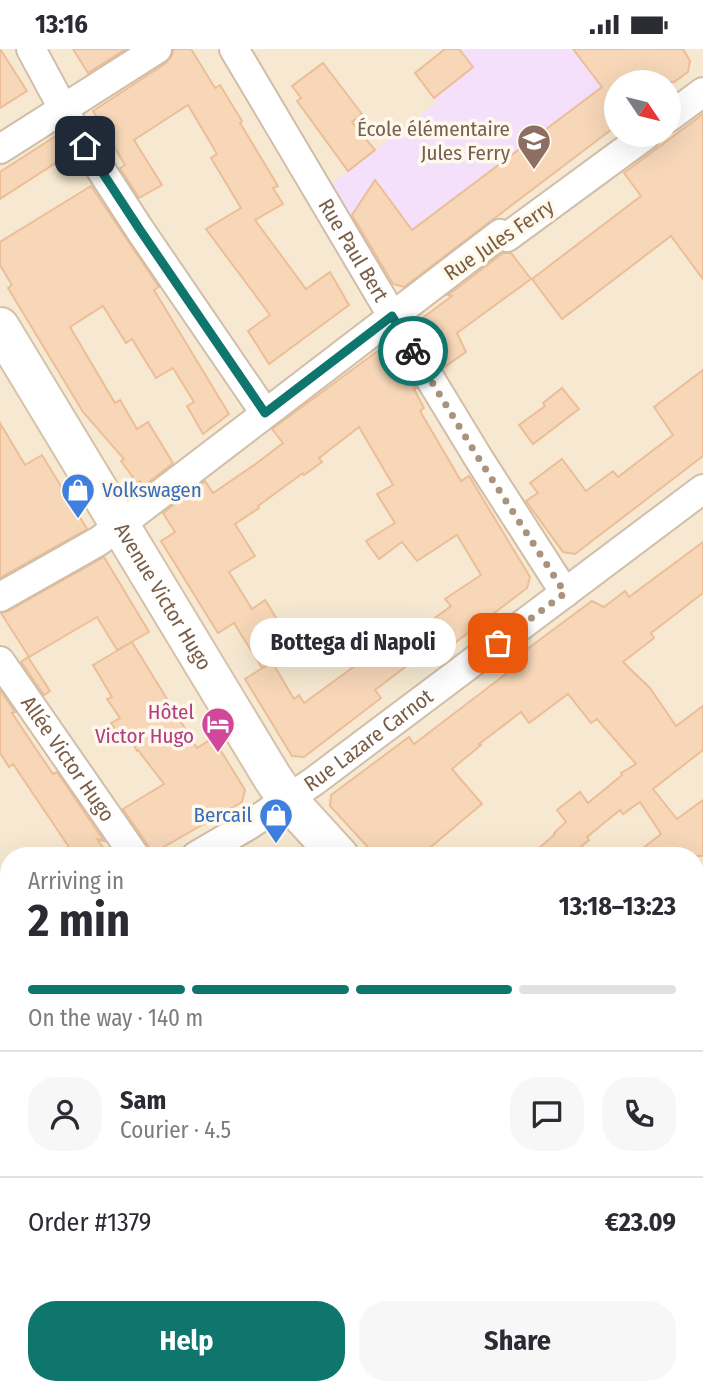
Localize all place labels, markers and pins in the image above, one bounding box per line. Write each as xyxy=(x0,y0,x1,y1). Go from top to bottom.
pin xyxy=(55,116,115,176)
place label: École élémentaire Jules Ferry xyxy=(357,116,511,166)
school or university icon: École élémentaire Jules Ferry xyxy=(515,122,553,171)
shop icon: Volkswagen xyxy=(59,471,97,520)
place label: Volkswagen xyxy=(102,477,202,503)
pin xyxy=(468,613,528,673)
callout: Bottega di Napoli xyxy=(249,619,456,667)
place label: Hôtel Victor Hugo xyxy=(95,699,194,749)
hotel icon: Hôtel Victor Hugo xyxy=(199,705,237,754)
shop icon: Bercail xyxy=(257,796,295,845)
place label: Bercail xyxy=(193,802,252,828)

